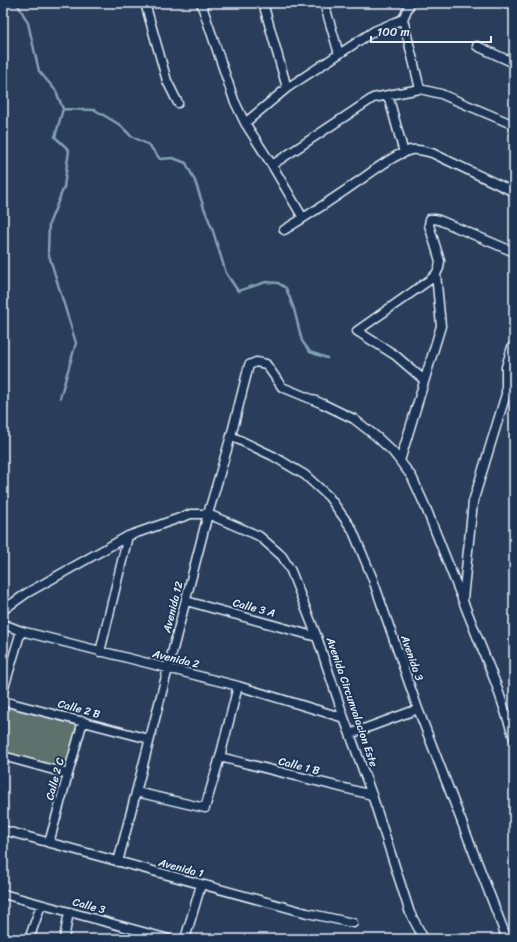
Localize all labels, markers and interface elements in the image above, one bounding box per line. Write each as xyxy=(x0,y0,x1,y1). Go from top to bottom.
scale bar xyxy=(371,18,491,44)
text: 100 m xyxy=(377,21,410,43)
street label: Avenida 12 xyxy=(157,579,189,636)
street label: Calle 3 A xyxy=(231,593,277,623)
street label: Avenida 3 xyxy=(395,632,429,683)
street label: Avenida Circunvalacion Este xyxy=(321,634,383,770)
street label: Avenida 2 xyxy=(150,644,202,674)
street label: Calle 2 B xyxy=(56,694,102,724)
street label: Calle 1 B xyxy=(276,752,322,780)
street label: Calle 2 C xyxy=(40,756,70,802)
street label: Avenida 1 xyxy=(155,853,206,883)
street label: Calle 3 xyxy=(70,893,108,919)

